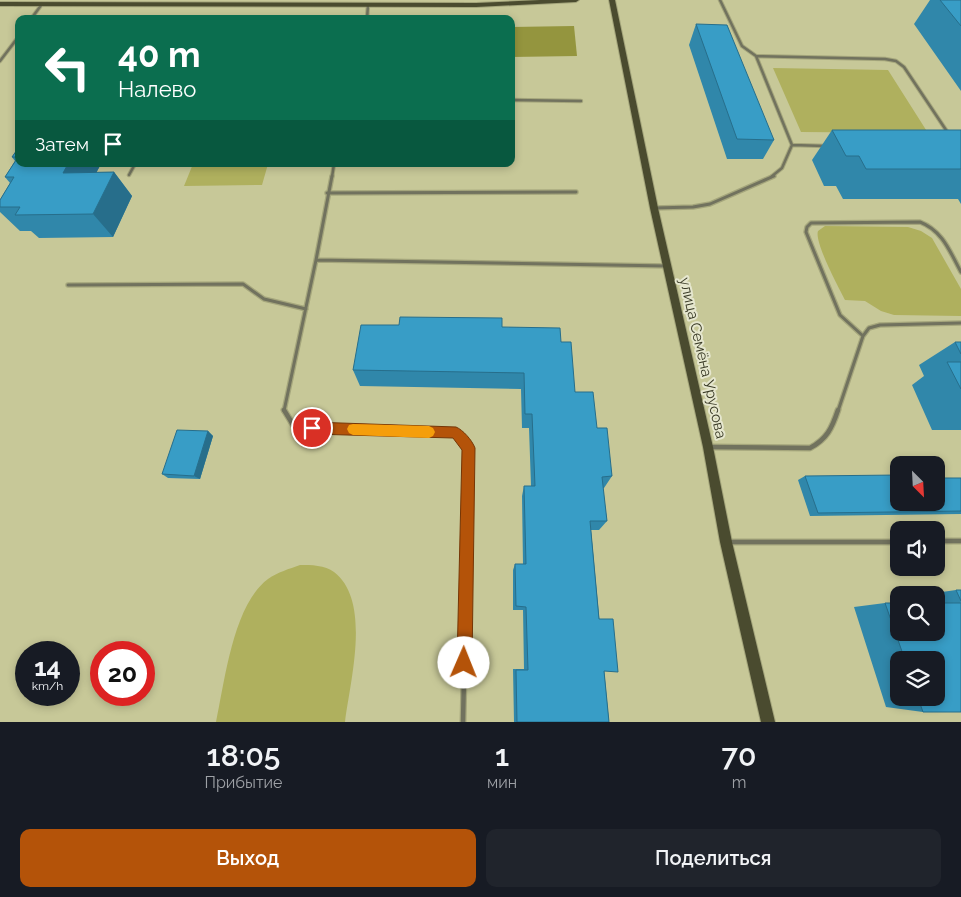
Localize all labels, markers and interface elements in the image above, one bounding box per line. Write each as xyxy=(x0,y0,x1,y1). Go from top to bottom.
text: 40 m xyxy=(118,34,200,75)
icon: left xyxy=(35,35,100,100)
text: Налево xyxy=(118,76,196,102)
icon: arrive xyxy=(99,130,127,158)
text: Затем xyxy=(35,133,89,155)
street label: улица Семёна Урусова xyxy=(676,276,730,440)
pin xyxy=(291,407,333,449)
icon: arrive xyxy=(298,414,326,442)
north arrow xyxy=(890,456,945,511)
map controls xyxy=(890,456,945,706)
button: sound xyxy=(890,521,945,576)
button: search xyxy=(890,586,945,641)
position arrow xyxy=(437,636,489,688)
speed limit sign: 20 xyxy=(90,641,155,706)
button: layers xyxy=(890,651,945,706)
text: 14 xyxy=(34,652,61,682)
text: km/h xyxy=(32,679,63,693)
text: 18:05 xyxy=(207,738,280,773)
text: 1 xyxy=(495,738,509,773)
text: 70 xyxy=(722,738,756,773)
text: Прибытие xyxy=(205,773,282,792)
text: мин xyxy=(487,773,517,792)
text: m xyxy=(732,773,746,792)
button: Выход xyxy=(20,829,476,887)
button: Поделиться xyxy=(486,829,941,887)

